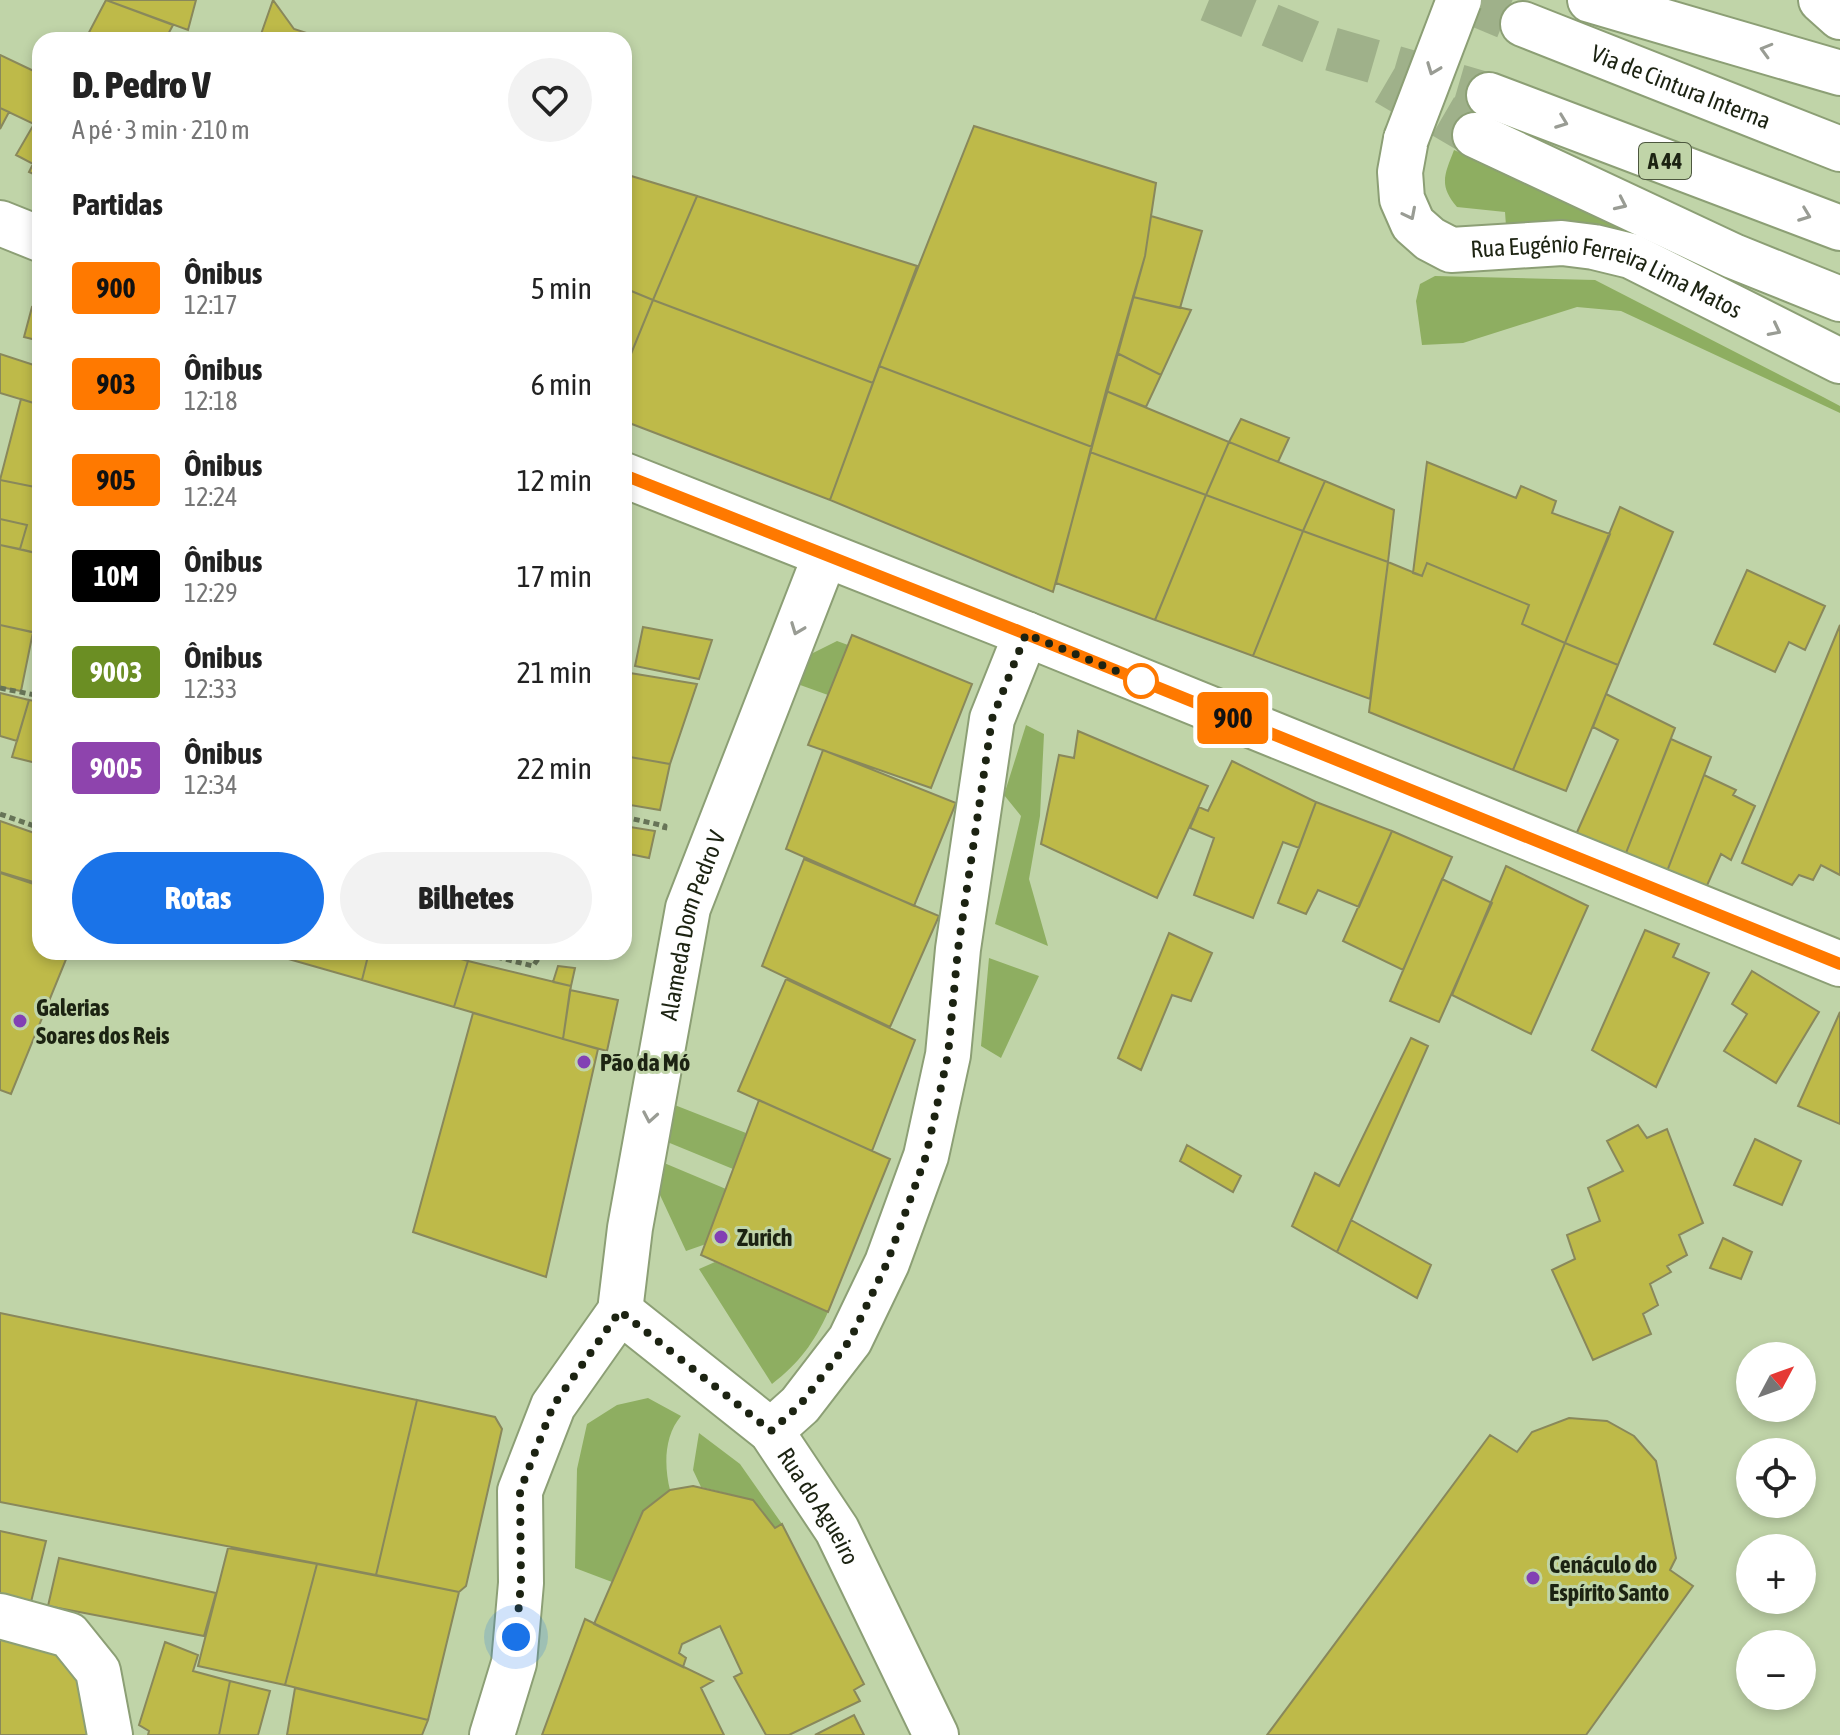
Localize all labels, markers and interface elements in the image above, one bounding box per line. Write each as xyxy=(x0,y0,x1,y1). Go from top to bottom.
street label: Via de Cintura Interna xyxy=(1588,39,1775,134)
one-way arrow xyxy=(1759,43,1773,59)
button: heart xyxy=(508,58,592,142)
one-way arrow xyxy=(1426,61,1443,75)
text: D. Pedro V xyxy=(72,63,211,106)
one-way arrow xyxy=(1554,112,1568,129)
text: A pé · 3 min · 210 m xyxy=(72,115,250,145)
road number: A 44 xyxy=(1639,143,1691,179)
text: Partidas xyxy=(72,187,163,221)
one-way arrow xyxy=(1613,194,1628,210)
one-way arrow xyxy=(1797,205,1811,222)
one-way arrow xyxy=(1400,206,1416,220)
street label: Rua Eugénio Ferreira Lima Matos xyxy=(1470,229,1746,323)
text: Ônibus xyxy=(184,256,262,290)
text: 5 min xyxy=(531,271,592,305)
text: 900 xyxy=(96,272,136,304)
text: 12:17 xyxy=(184,290,238,320)
one-way arrow xyxy=(1767,321,1782,336)
text: Ônibus xyxy=(184,352,262,386)
text: 6 min xyxy=(531,367,592,401)
text: 903 xyxy=(96,368,136,400)
text: 12:18 xyxy=(184,386,238,416)
text: Ônibus xyxy=(184,448,262,482)
text: 12 min xyxy=(517,463,592,497)
text: 905 xyxy=(96,464,136,496)
text: 12:24 xyxy=(184,482,238,512)
text: Ônibus xyxy=(184,544,262,578)
text: 17 min xyxy=(517,559,592,593)
text: 10M xyxy=(93,560,139,592)
text: 12:29 xyxy=(184,578,238,608)
one-way arrow xyxy=(790,621,807,635)
text: Ônibus xyxy=(184,640,262,674)
text: 21 min xyxy=(517,655,592,689)
text: 9003 xyxy=(90,656,142,688)
unlabelled marker xyxy=(1124,664,1158,698)
text: 12:33 xyxy=(184,674,238,704)
line badge: 900 xyxy=(1187,692,1279,744)
text: 900 xyxy=(1213,702,1253,734)
text: Ônibus xyxy=(184,736,262,770)
text: 22 min xyxy=(517,751,592,785)
text: 9005 xyxy=(90,752,142,784)
text: 12:34 xyxy=(184,770,238,800)
street label: Alameda Dom Pedro V xyxy=(654,826,730,1022)
button: Rotas xyxy=(72,852,324,944)
button: Bilhetes xyxy=(340,852,592,944)
place label: Galerias Soares dos Reis xyxy=(36,994,170,1049)
marker: Galerias Soares dos Reis xyxy=(11,1012,29,1030)
place label: Pão da Mó xyxy=(600,1049,690,1076)
marker: Pão da Mó xyxy=(575,1053,593,1071)
one-way arrow xyxy=(643,1111,660,1124)
place label: Zurich xyxy=(737,1224,793,1251)
marker: Zurich xyxy=(712,1228,730,1246)
north arrow xyxy=(1736,1342,1816,1422)
map controls xyxy=(1736,1342,1816,1710)
button: locate xyxy=(1736,1438,1816,1518)
street label: Rua do Agueiro xyxy=(772,1443,865,1569)
button: + xyxy=(1736,1534,1816,1614)
place label: Cenáculo do Espírito Santo xyxy=(1549,1551,1669,1606)
marker: Cenáculo do Espírito Santo xyxy=(1524,1569,1542,1587)
your location xyxy=(496,1617,536,1657)
button: − xyxy=(1736,1630,1816,1710)

